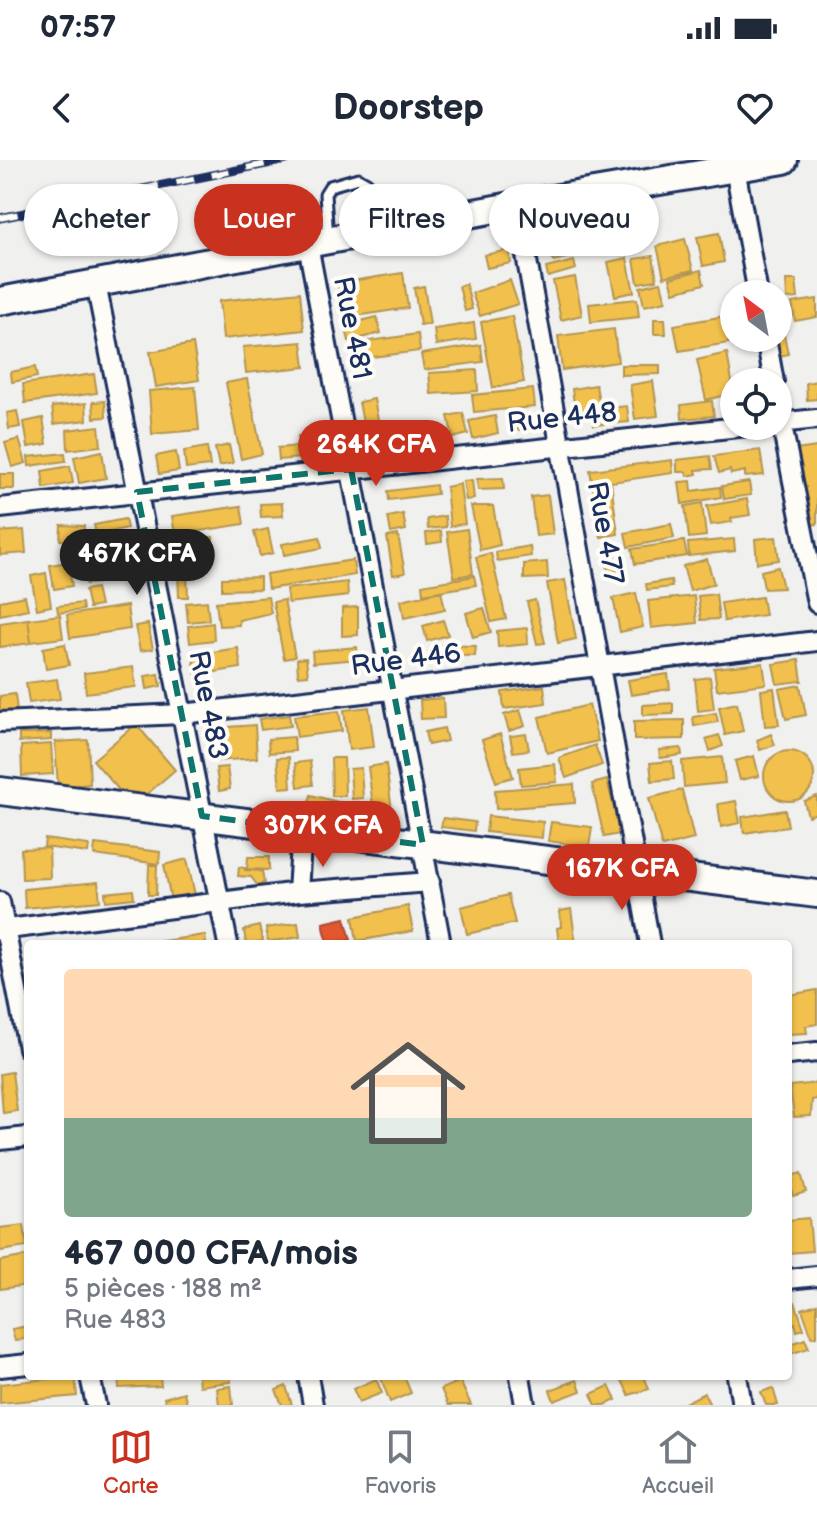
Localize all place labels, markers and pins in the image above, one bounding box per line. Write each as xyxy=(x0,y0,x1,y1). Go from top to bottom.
pin: 264K CFA xyxy=(293,420,459,488)
pin: 467K CFA xyxy=(54,529,220,597)
pin: 307K CFA xyxy=(240,801,406,869)
pin: 167K CFA xyxy=(539,844,705,912)

